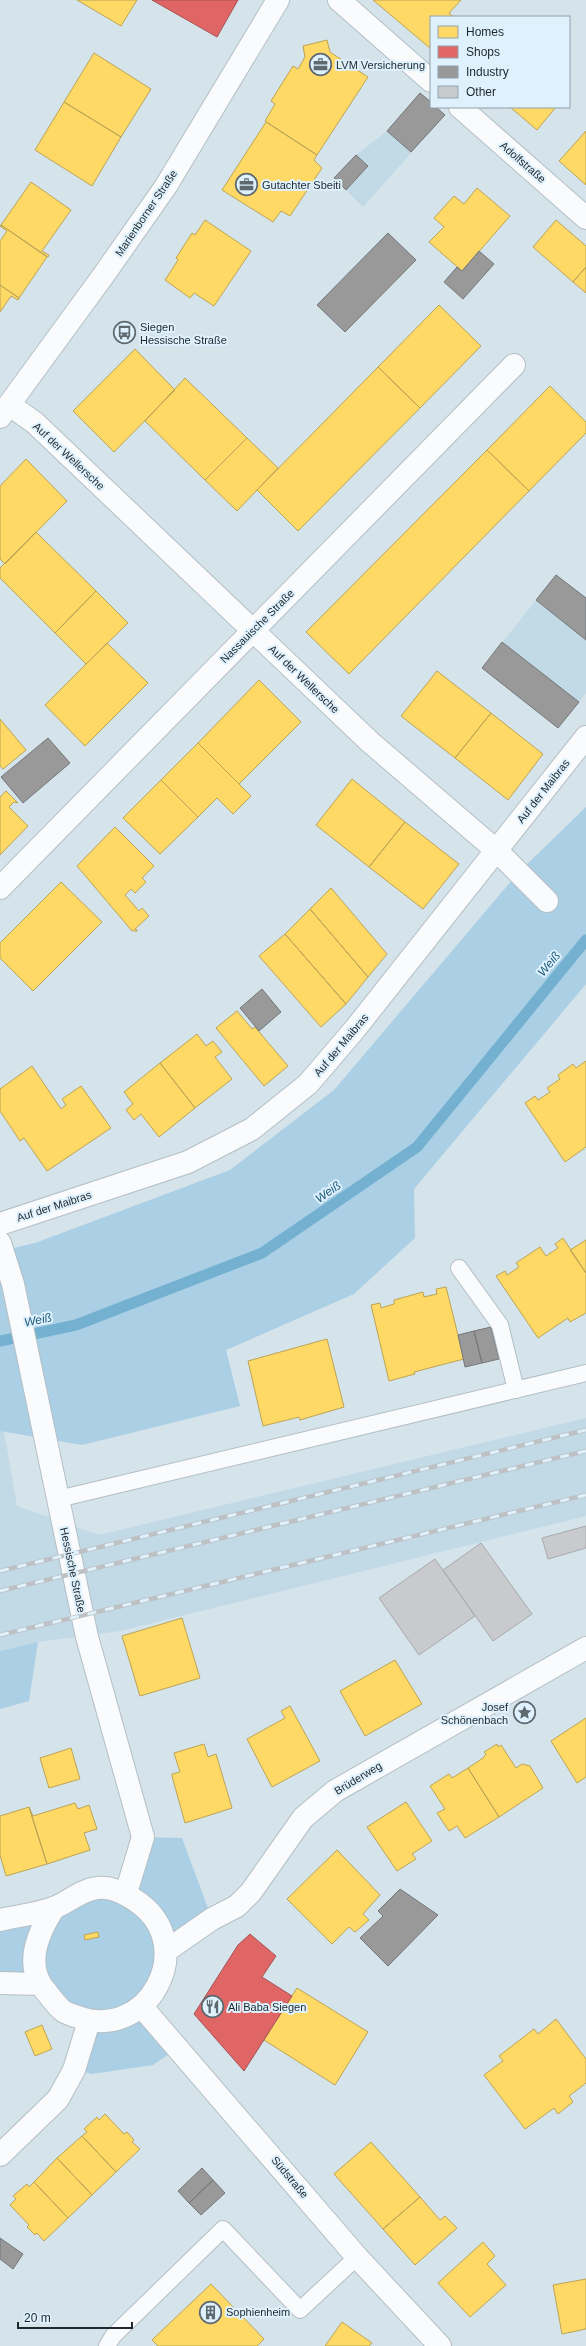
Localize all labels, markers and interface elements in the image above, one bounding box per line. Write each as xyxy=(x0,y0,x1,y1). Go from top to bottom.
legend xyxy=(430,16,570,108)
text: Homes xyxy=(466,25,504,39)
text: Shops xyxy=(466,45,500,59)
office icon: LVM Versicherung xyxy=(308,52,334,78)
place label: LVM Versicherung xyxy=(336,59,425,71)
text: Industry xyxy=(466,65,509,79)
text: Other xyxy=(466,85,496,99)
street label: Adolfstraße xyxy=(498,139,548,185)
street label: Marienborner Straße xyxy=(113,168,179,258)
office icon: Gutachter Sbeiti xyxy=(233,172,259,198)
place label: Gutachter Sbeiti xyxy=(262,179,341,191)
bus stop icon: Siegen Hessische Straße xyxy=(112,320,138,346)
place label: Siegen Hessische Straße xyxy=(140,321,227,346)
street label: Auf der Wellersche xyxy=(31,420,107,492)
street label: Nassauische Straße xyxy=(218,587,296,665)
street label: Auf der Wellersche xyxy=(266,642,342,716)
street label: Auf der Maibras xyxy=(514,756,572,825)
water label: Weiß xyxy=(535,949,563,979)
street label: Auf der Maibras xyxy=(311,1011,371,1079)
water label: Weiß xyxy=(313,1178,343,1206)
street label: Auf der Maibras xyxy=(15,1188,93,1224)
water label: Weiß xyxy=(23,1310,53,1330)
street label: Hessische Straße xyxy=(58,1526,88,1614)
place icon: Josef Schönenbach xyxy=(511,1700,537,1726)
place label: Josef Schönenbach xyxy=(441,1701,509,1726)
street label: Brüderweg xyxy=(332,1759,384,1797)
restaurant icon: Ali Baba Siegen xyxy=(199,1994,225,2020)
place label: Ali Baba Siegen xyxy=(228,2001,306,2013)
street label: Südstraße xyxy=(269,2154,311,2200)
building icon: Sophienheim xyxy=(197,2299,223,2325)
scale bar xyxy=(18,2304,132,2330)
place label: Sophienheim xyxy=(226,2306,290,2318)
text: 20 m xyxy=(24,2311,51,2325)

